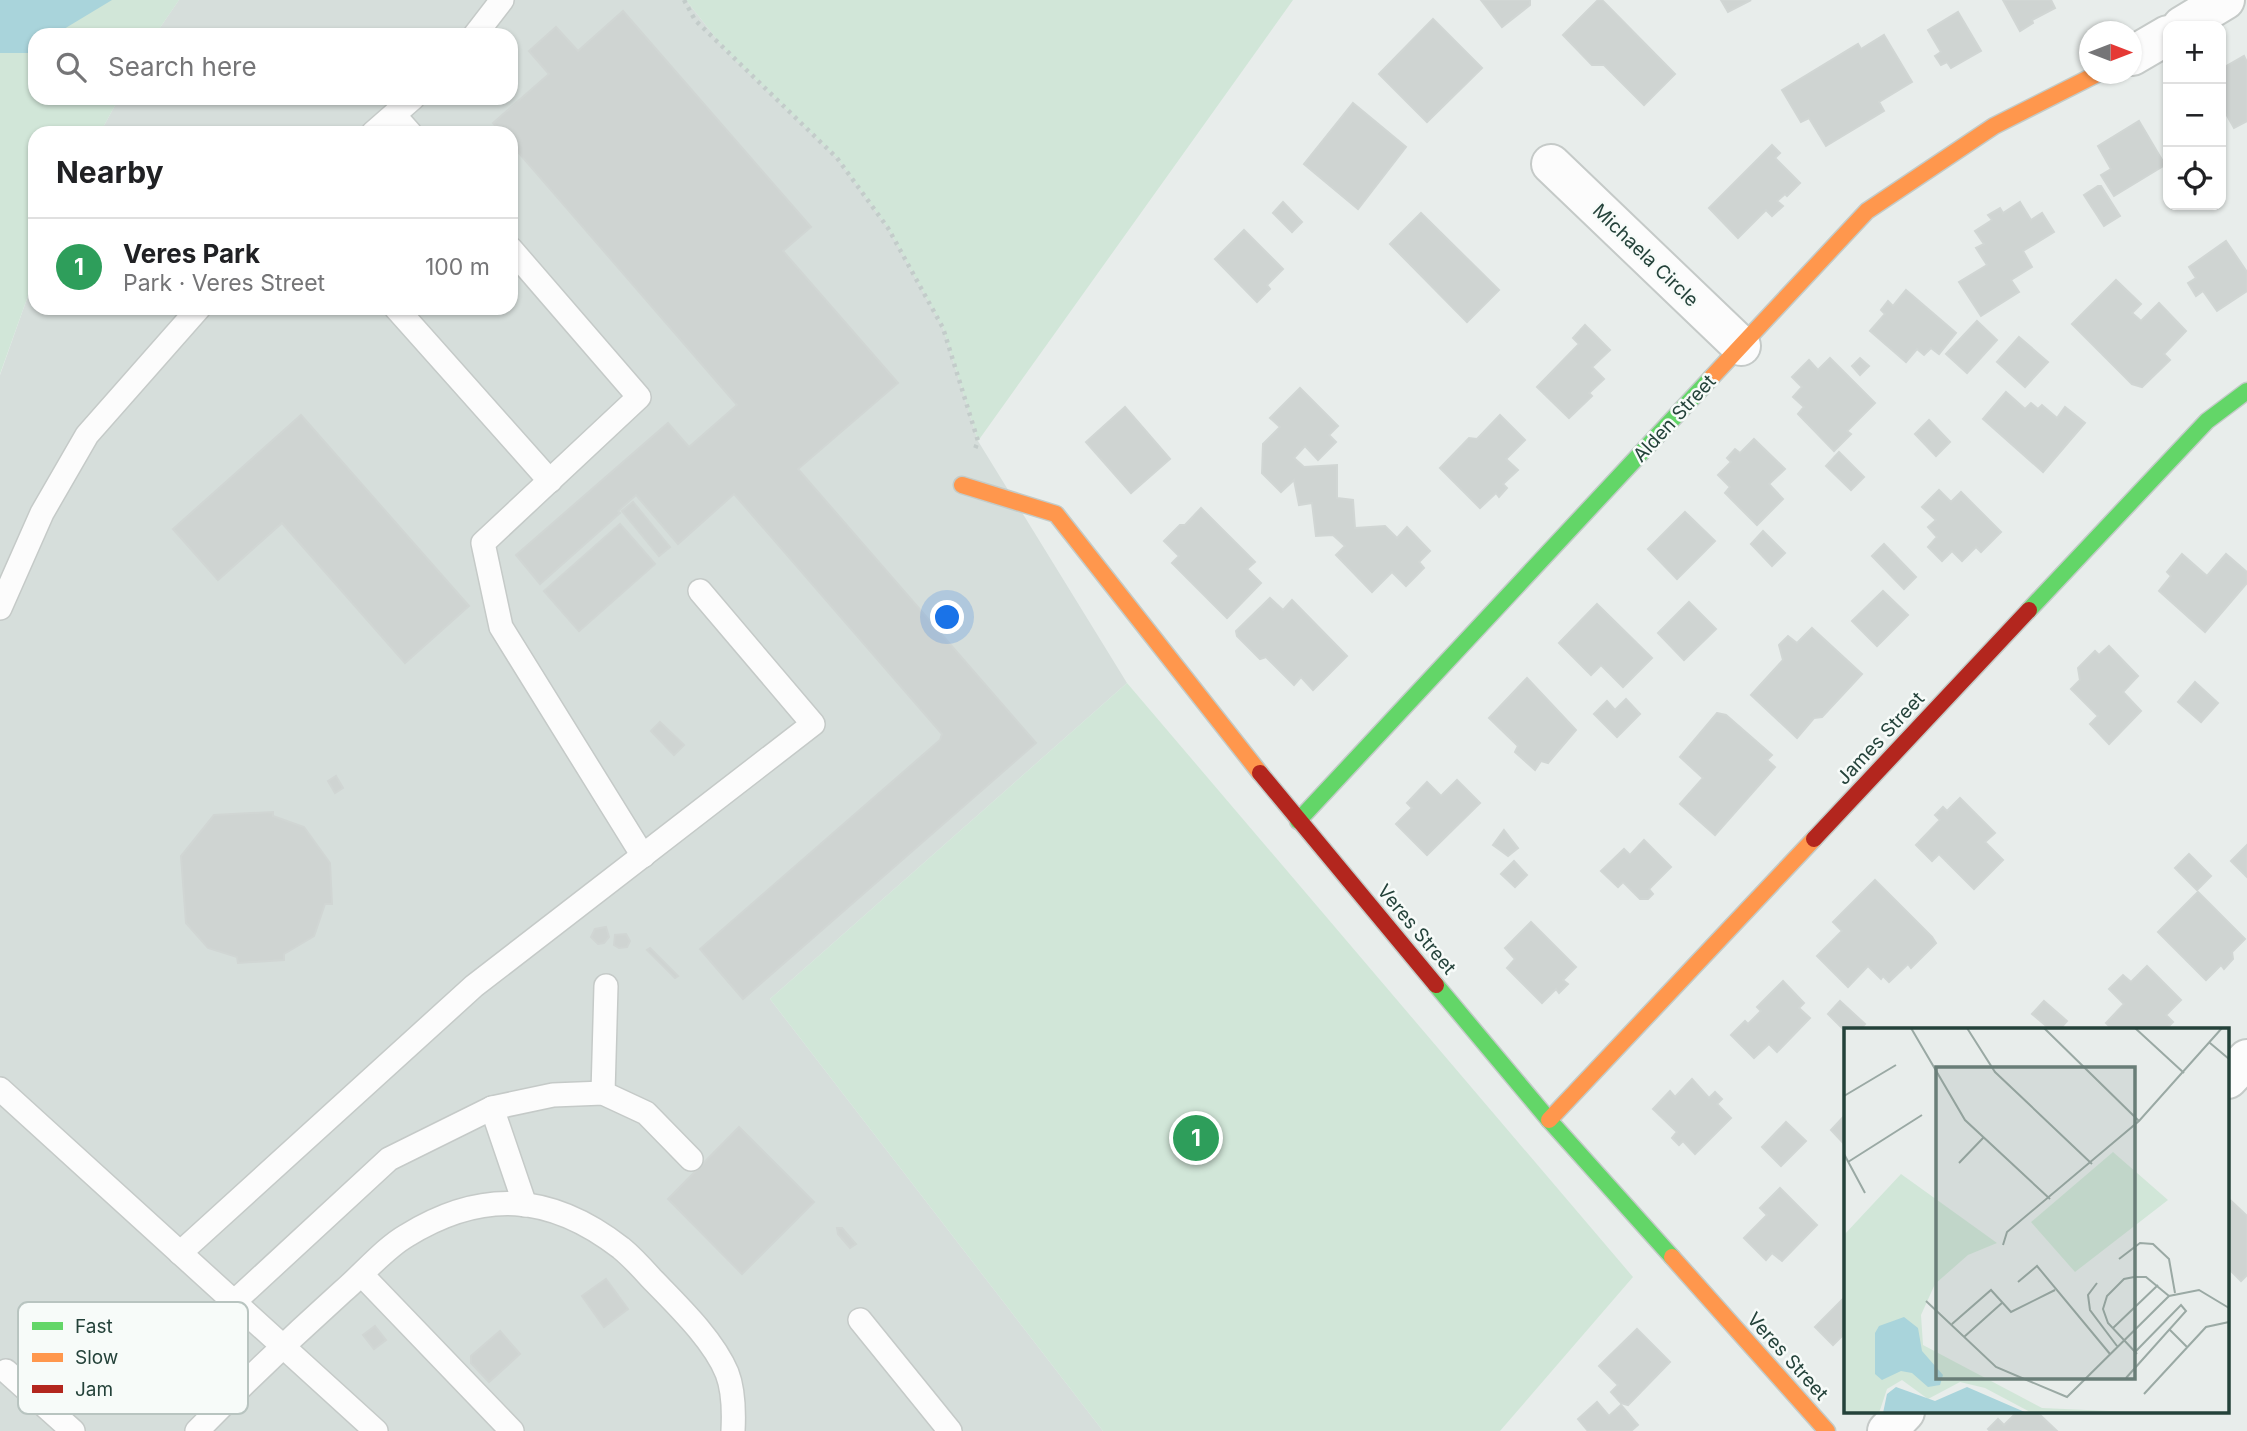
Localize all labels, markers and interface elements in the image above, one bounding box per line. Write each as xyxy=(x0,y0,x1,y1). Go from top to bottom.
north arrow xyxy=(2079,21,2142,84)
map controls xyxy=(2163,21,2226,210)
button: + xyxy=(2163,21,2226,84)
search box xyxy=(28,28,518,105)
icon: search xyxy=(52,48,90,86)
text: Search here xyxy=(108,51,257,82)
button: − xyxy=(2163,84,2226,147)
button: locate xyxy=(2163,147,2226,210)
text: Nearby xyxy=(56,154,164,190)
street label: Michaela Circle xyxy=(1588,199,1703,312)
text: Veres Park xyxy=(123,238,260,269)
text: 1 xyxy=(74,253,84,281)
text: 100 m xyxy=(425,253,490,281)
text: Park · Veres Street xyxy=(123,269,325,297)
street label: Alden Street xyxy=(1628,370,1720,467)
your location xyxy=(930,600,964,634)
street label: James Street xyxy=(1832,687,1929,789)
street label: Veres Street xyxy=(1372,880,1461,979)
inset map xyxy=(1844,1028,2230,1414)
pin: 1 xyxy=(1173,1112,1219,1164)
legend xyxy=(18,1302,248,1414)
street label: Veres Street xyxy=(1742,1308,1833,1405)
text: Fast xyxy=(75,1315,113,1338)
text: Slow xyxy=(75,1346,118,1369)
text: Jam xyxy=(75,1378,113,1401)

